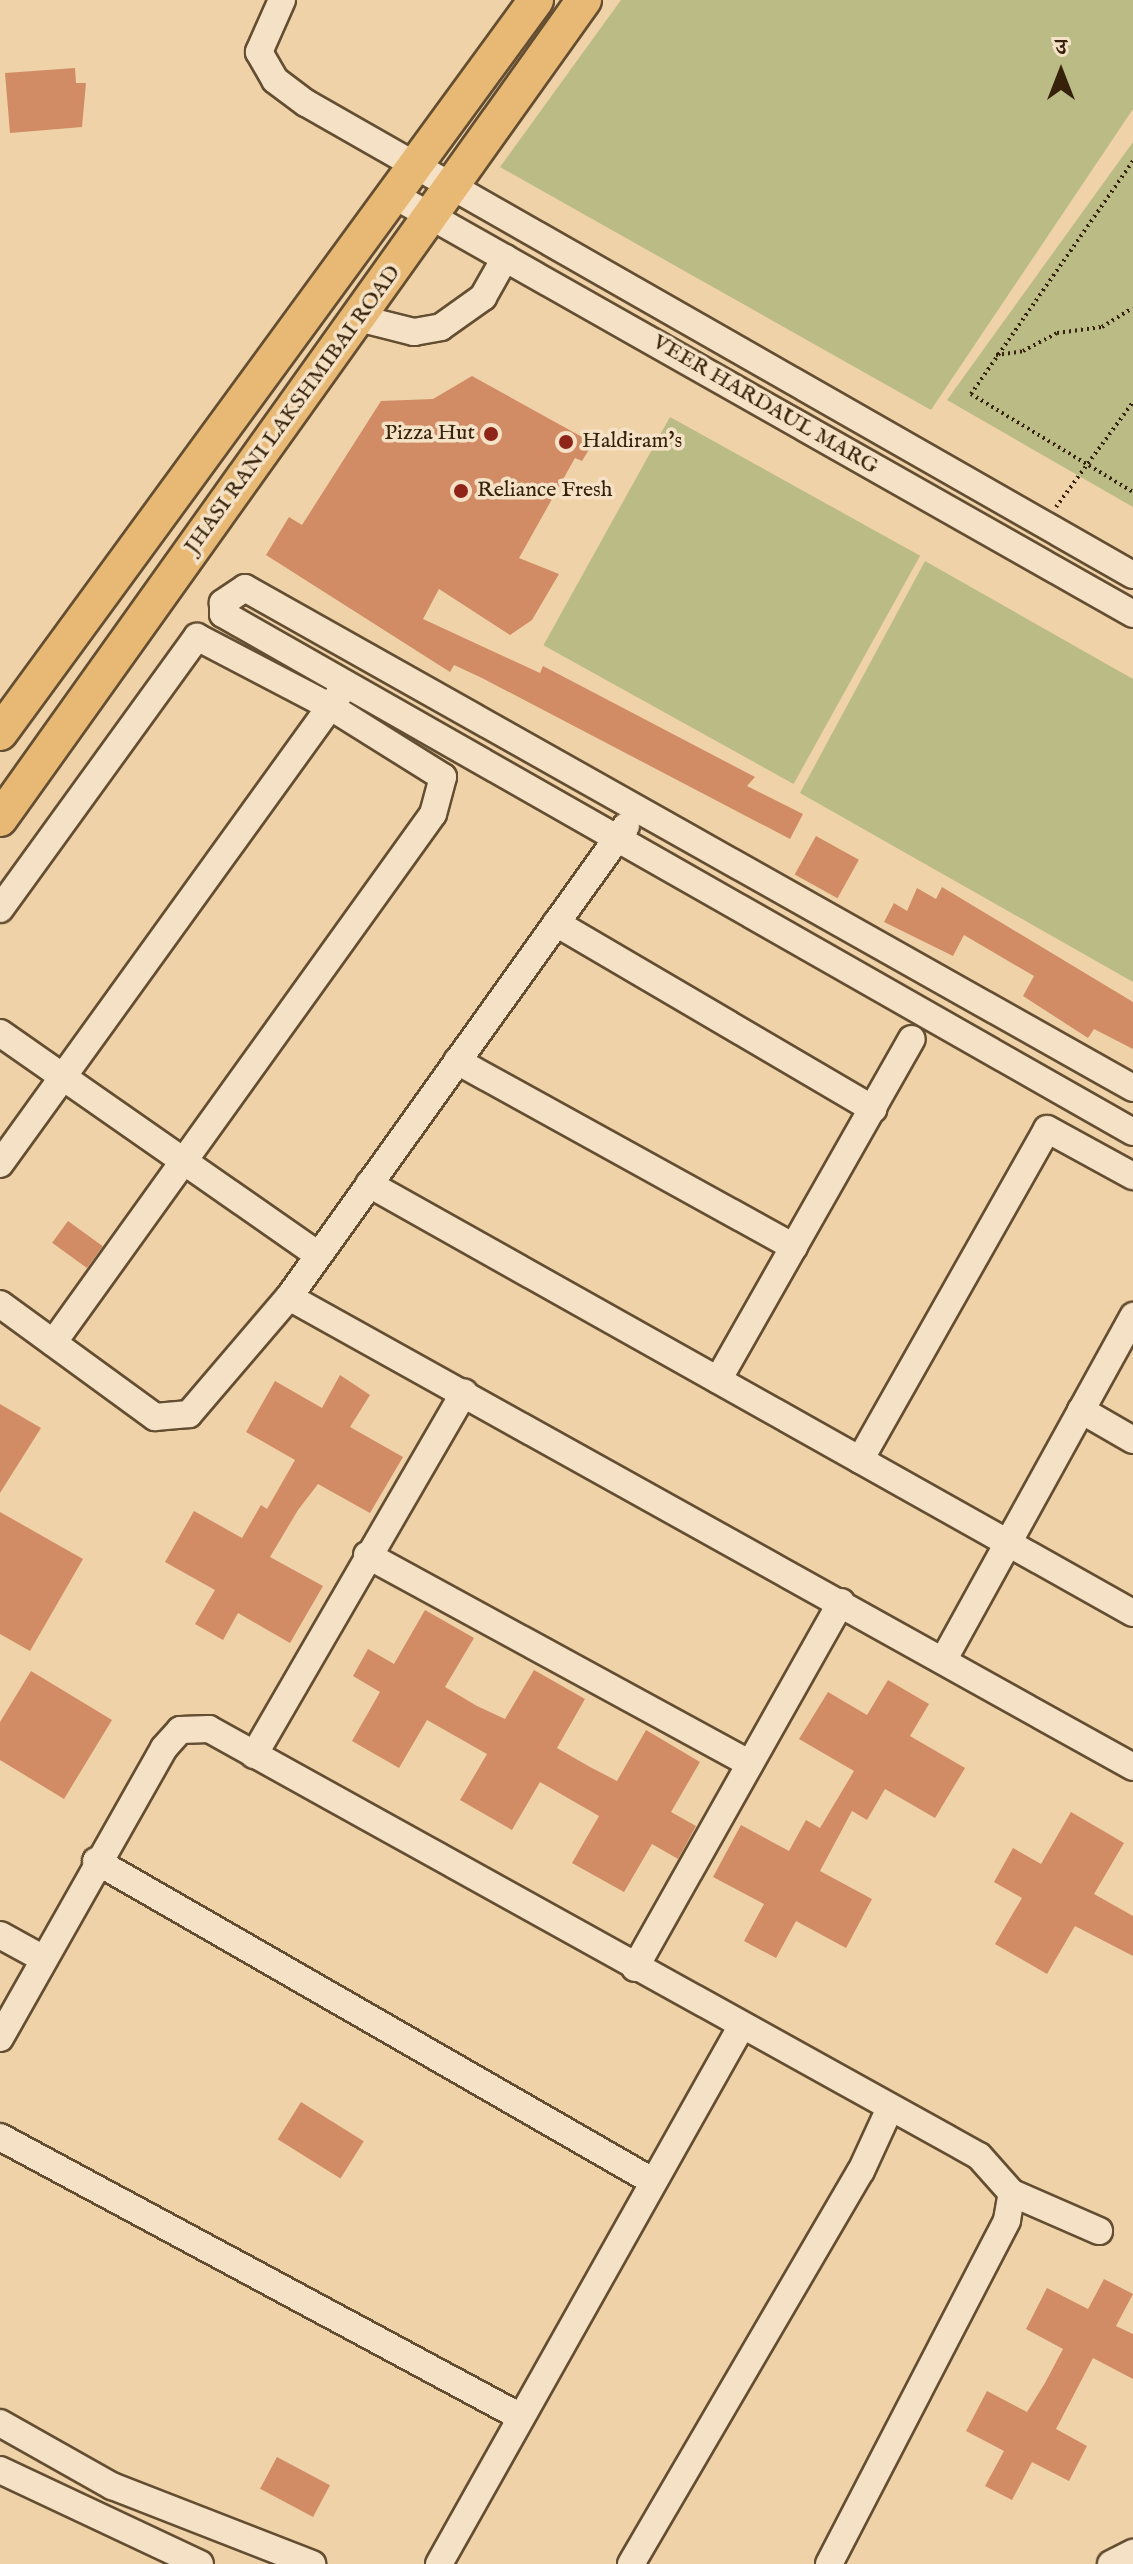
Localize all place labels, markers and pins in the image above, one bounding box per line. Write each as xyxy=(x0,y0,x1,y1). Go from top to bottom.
place label: Pizza Hut xyxy=(384,421,475,447)
marker: Pizza Hut xyxy=(482,425,500,443)
place label: Haldiram's xyxy=(582,429,682,455)
marker: Haldiram's xyxy=(557,433,575,451)
place label: Reliance Fresh xyxy=(477,478,613,504)
marker: Reliance Fresh xyxy=(452,482,470,500)

